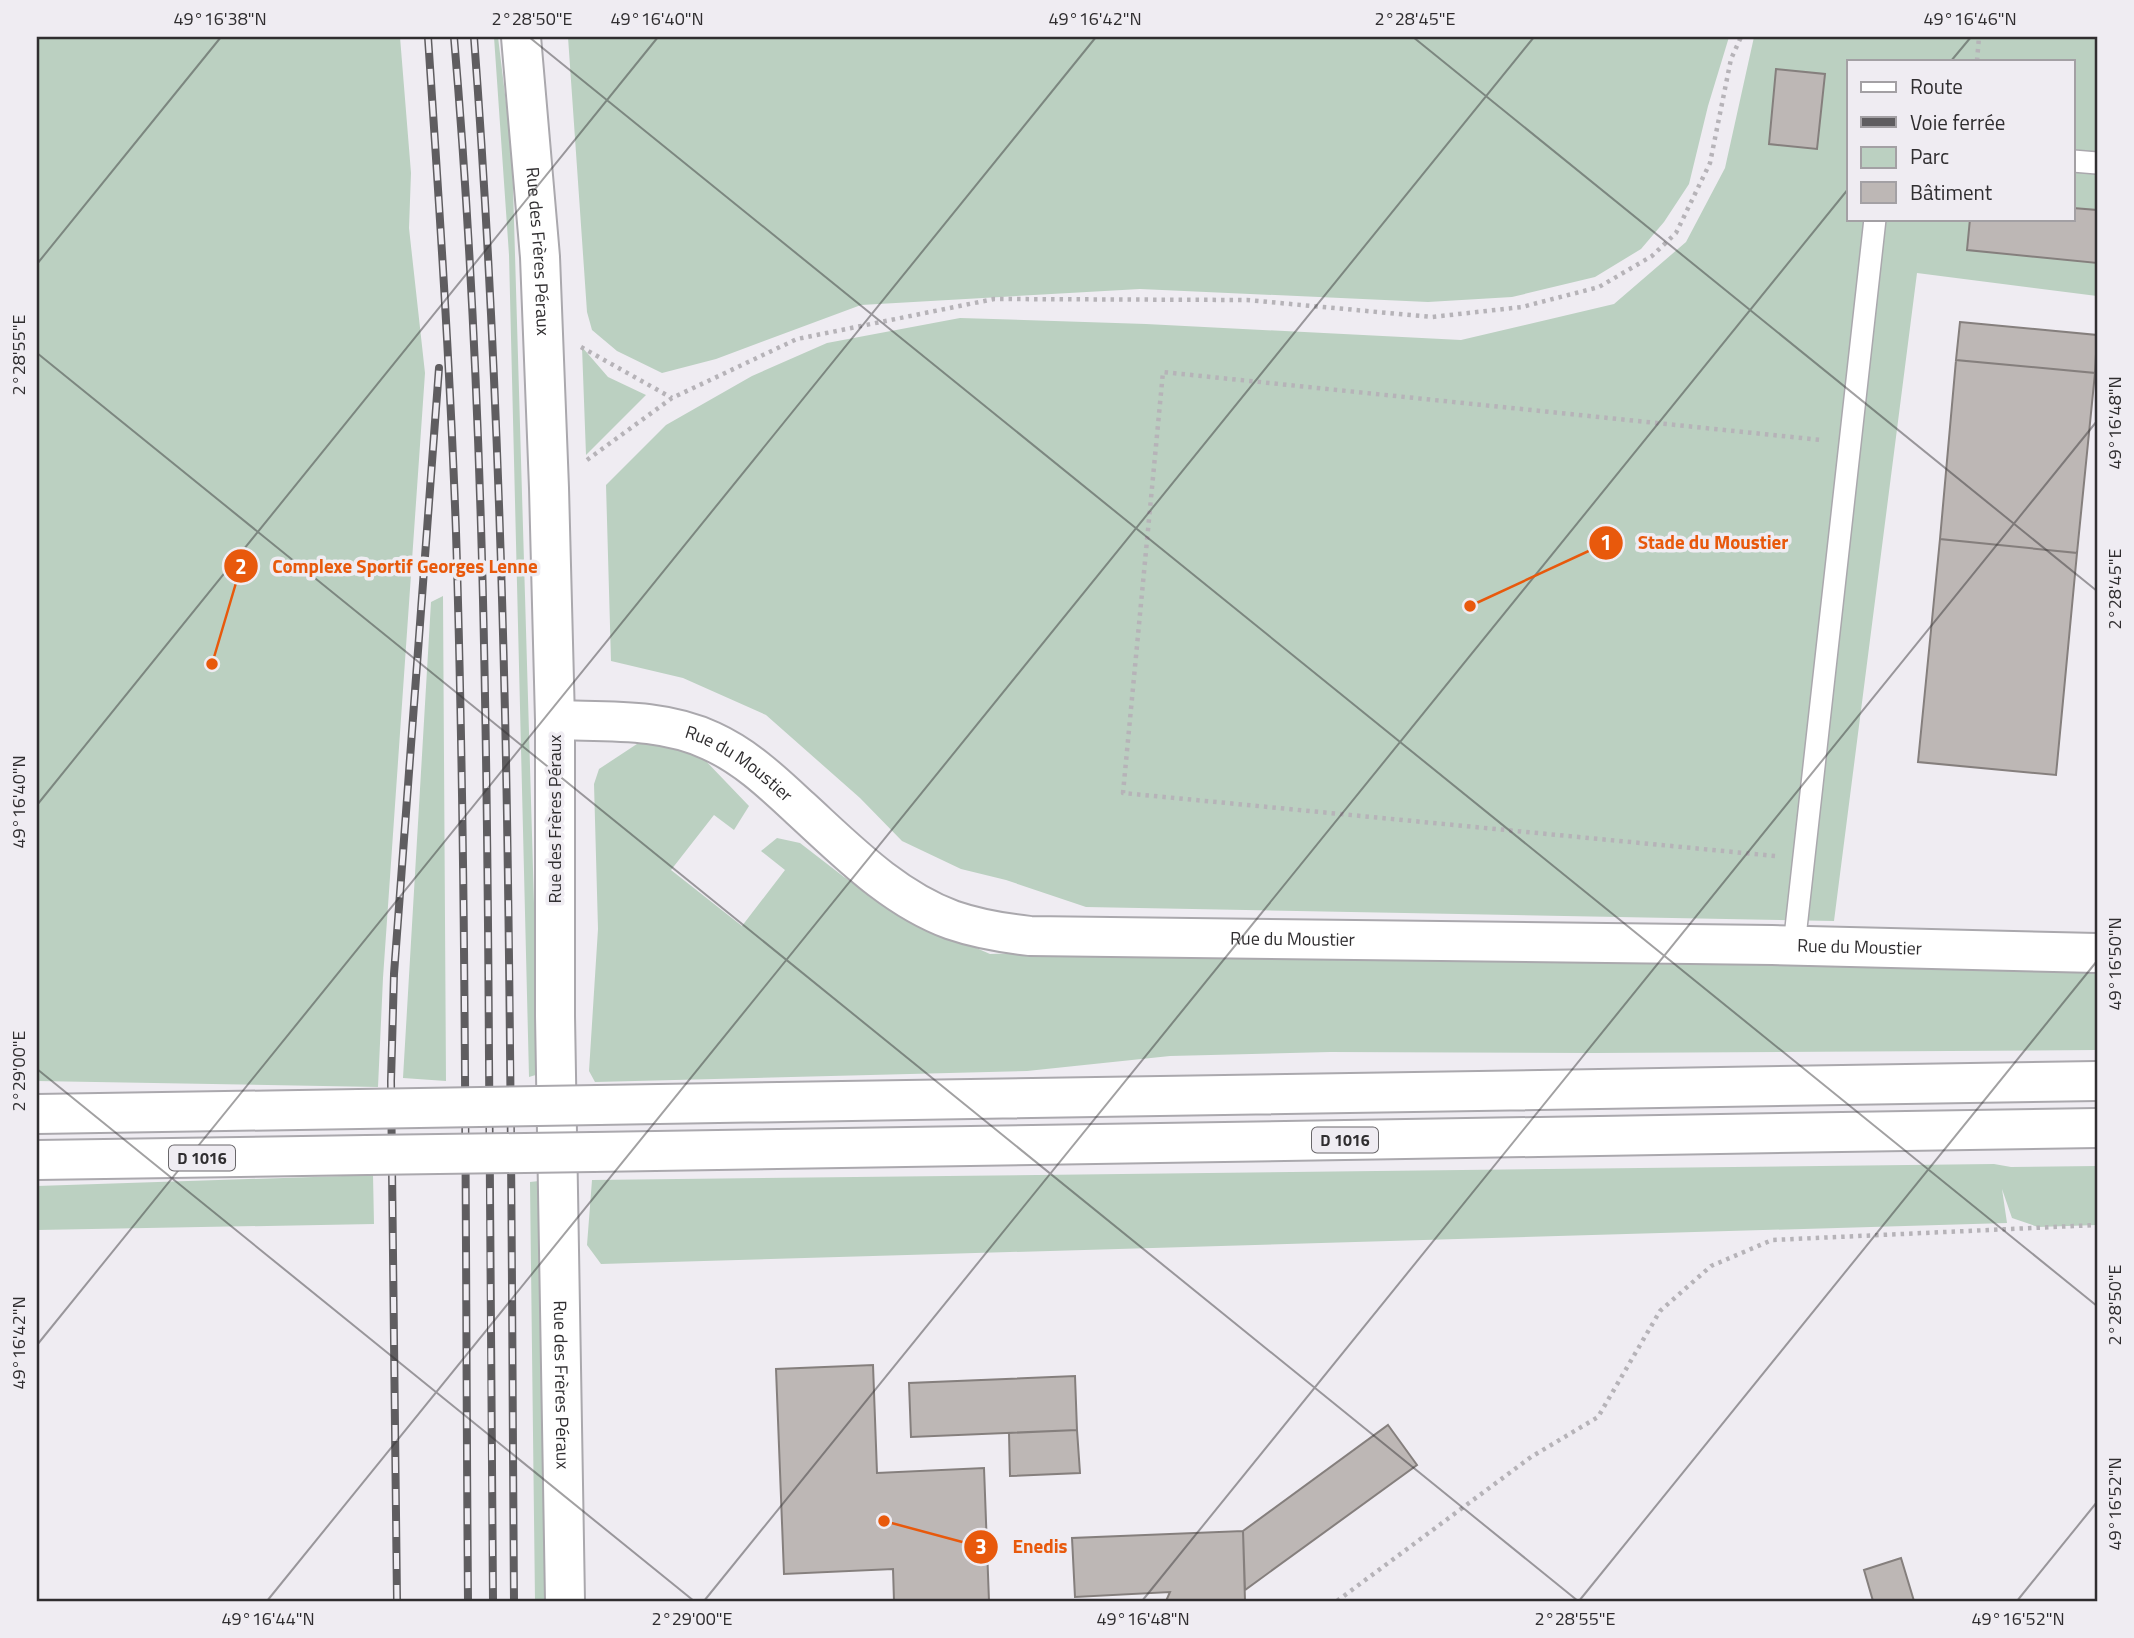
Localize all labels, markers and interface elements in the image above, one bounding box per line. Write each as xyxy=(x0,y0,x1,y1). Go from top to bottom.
text: 49°16'38"N xyxy=(173,5,267,32)
text: 2°28'50"E xyxy=(492,5,572,32)
text: 49°16'40"N xyxy=(610,5,704,32)
text: 49°16'42"N xyxy=(1048,5,1142,32)
text: 2°28'45"E xyxy=(1375,5,1455,32)
text: 49°16'46"N xyxy=(1923,5,2017,32)
legend xyxy=(1847,60,2074,220)
text: Route xyxy=(1910,70,1963,102)
text: Voie ferrée xyxy=(1910,106,2005,138)
text: Parc xyxy=(1910,140,1949,172)
street label: Rue des Frères Péraux xyxy=(519,166,557,336)
text: Bâtiment xyxy=(1910,176,1993,208)
text: 2°28'55"E xyxy=(5,315,32,395)
text: 49°16'48"N xyxy=(2101,376,2128,470)
callout: Stade du Moustier xyxy=(1588,523,1802,563)
text: 1 xyxy=(1600,526,1612,558)
text: Stade du Moustier xyxy=(1638,527,1788,556)
callout: Complexe Sportif Georges Lenne xyxy=(224,546,552,586)
text: 2°28'45"E xyxy=(2101,549,2128,629)
text: 2 xyxy=(235,550,247,582)
text: Complexe Sportif Georges Lenne xyxy=(272,551,538,580)
street label: Rue du Moustier xyxy=(682,718,799,808)
street label: Rue des Frères Péraux xyxy=(541,735,568,903)
text: 49°16'40"N xyxy=(5,755,32,849)
text: 49°16'50"N xyxy=(2101,917,2128,1011)
street label: Rue du Moustier xyxy=(1230,924,1355,953)
street label: Rue du Moustier xyxy=(1797,932,1922,962)
text: 2°29'00"E xyxy=(5,1031,32,1111)
road number: D 1016 xyxy=(1312,1128,1378,1152)
road number: D 1016 xyxy=(169,1146,235,1170)
text: 2°28'50"E xyxy=(2101,1265,2128,1345)
text: 49°16'42"N xyxy=(5,1296,32,1390)
street label: Rue des Frères Péraux xyxy=(547,1300,577,1470)
text: 49°16'52"N xyxy=(2101,1457,2128,1551)
callout: Enedis xyxy=(963,1527,1081,1567)
text: 3 xyxy=(975,1530,987,1562)
text: Enedis xyxy=(1012,1531,1068,1560)
text: 49°16'44"N xyxy=(221,1605,315,1632)
text: 2°29'00"E xyxy=(652,1605,732,1632)
text: 49°16'48"N xyxy=(1096,1605,1190,1632)
text: 2°28'55"E xyxy=(1535,1605,1615,1632)
text: 49°16'52"N xyxy=(1971,1605,2065,1632)

